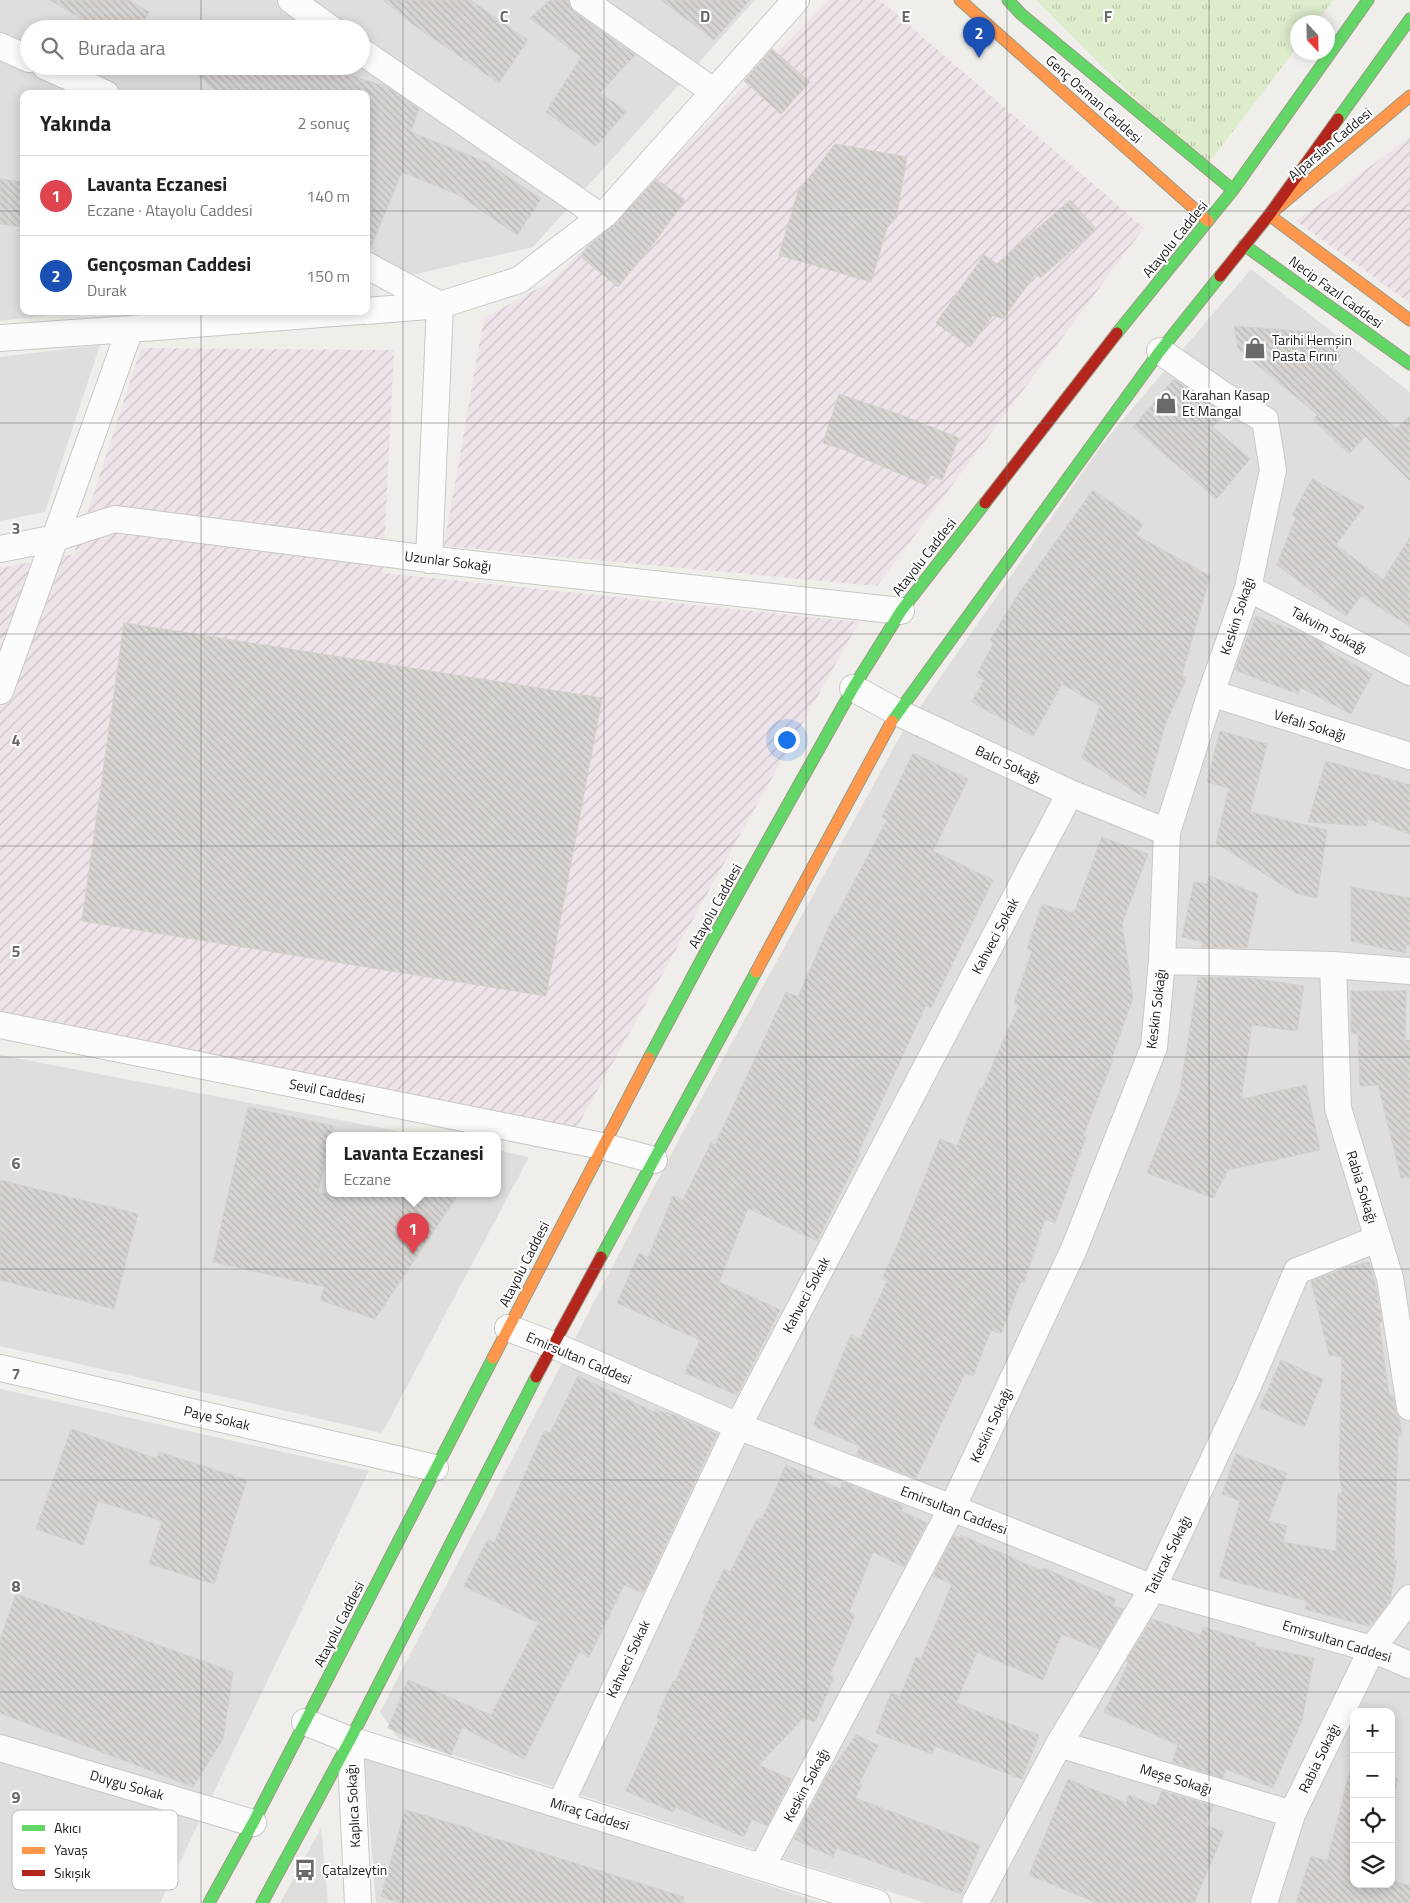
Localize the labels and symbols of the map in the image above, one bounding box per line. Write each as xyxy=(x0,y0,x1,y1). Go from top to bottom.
text: C xyxy=(500,4,509,28)
text: D xyxy=(700,4,710,28)
text: E xyxy=(902,4,911,28)
text: F xyxy=(1104,4,1113,28)
north arrow xyxy=(1290,15,1335,60)
pin: 2 xyxy=(963,17,995,58)
street label: Genç Osman Caddesi xyxy=(1041,49,1147,148)
street label: Alparslan Caddesi xyxy=(1283,102,1376,185)
street label: Atayolu Caddesi xyxy=(1137,196,1212,282)
street label: Necip Fazıl Caddesi xyxy=(1285,250,1388,333)
place label: Tarihi Hemşin Pasta Fırını xyxy=(1272,329,1352,366)
shop icon: Tarihi Hemşin Pasta Fırını xyxy=(1242,335,1268,361)
place label: Karahan Kasap Et Mangal xyxy=(1182,384,1270,421)
shop icon: Karahan Kasap Et Mangal xyxy=(1153,390,1179,416)
street label: Atayolu Caddesi xyxy=(886,513,961,600)
text: 3 xyxy=(12,516,20,540)
street label: Uzunlar Sokağı xyxy=(403,545,493,576)
street label: Keskin Sokağı xyxy=(1214,574,1259,657)
street label: Takvim Sokağı xyxy=(1288,601,1371,658)
street label: Vefalı Sokağı xyxy=(1271,704,1349,745)
your location xyxy=(774,727,800,753)
text: 4 xyxy=(12,728,21,752)
street label: Balcı Sokağı xyxy=(972,739,1044,788)
street label: Atayolu Caddesi xyxy=(683,860,746,952)
street label: Kahveci Sokak xyxy=(966,894,1024,978)
text: 5 xyxy=(12,939,21,963)
street label: Keskin Sokağı xyxy=(1140,968,1171,1050)
street label: Sevil Caddesi xyxy=(287,1073,367,1108)
street label: Rabia Sokağı xyxy=(1341,1148,1383,1226)
text: 6 xyxy=(12,1151,21,1175)
pin: 1 xyxy=(397,1213,429,1254)
street label: Atayolu Caddesi xyxy=(493,1217,554,1310)
street label: Kahveci Sokak xyxy=(777,1253,835,1337)
street label: Emirsultan Caddesi xyxy=(523,1326,635,1389)
text: 7 xyxy=(12,1362,20,1386)
street label: Keskin Sokağı xyxy=(964,1384,1017,1466)
street label: Paye Sokak xyxy=(182,1400,253,1435)
street label: Emirsultan Caddesi xyxy=(898,1479,1011,1540)
street label: Tatlıcak Sokağı xyxy=(1139,1511,1196,1598)
text: 8 xyxy=(12,1574,21,1598)
street label: Atayolu Caddesi xyxy=(308,1577,369,1670)
street label: Emirsultan Caddesi xyxy=(1280,1614,1394,1667)
street label: Kahveci Sokak xyxy=(600,1616,655,1701)
street label: Rabia Sokağı xyxy=(1293,1719,1344,1796)
street label: Keskin Sokağı xyxy=(777,1744,834,1825)
street label: Meşe Sokağı xyxy=(1138,1758,1215,1799)
street label: Duygu Sokak xyxy=(88,1764,167,1805)
street label: Kaplıca Sokağı xyxy=(340,1764,365,1848)
text: 9 xyxy=(12,1785,21,1809)
street label: Miraç Caddesi xyxy=(548,1791,632,1836)
legend xyxy=(12,1810,178,1890)
text: Akıcı xyxy=(54,1817,81,1838)
text: Yavaş xyxy=(54,1839,88,1860)
bus stop icon: Çatalzeytin xyxy=(292,1857,318,1883)
place label: Çatalzeytin xyxy=(322,1859,387,1880)
text: Sıkışık xyxy=(54,1862,91,1883)

